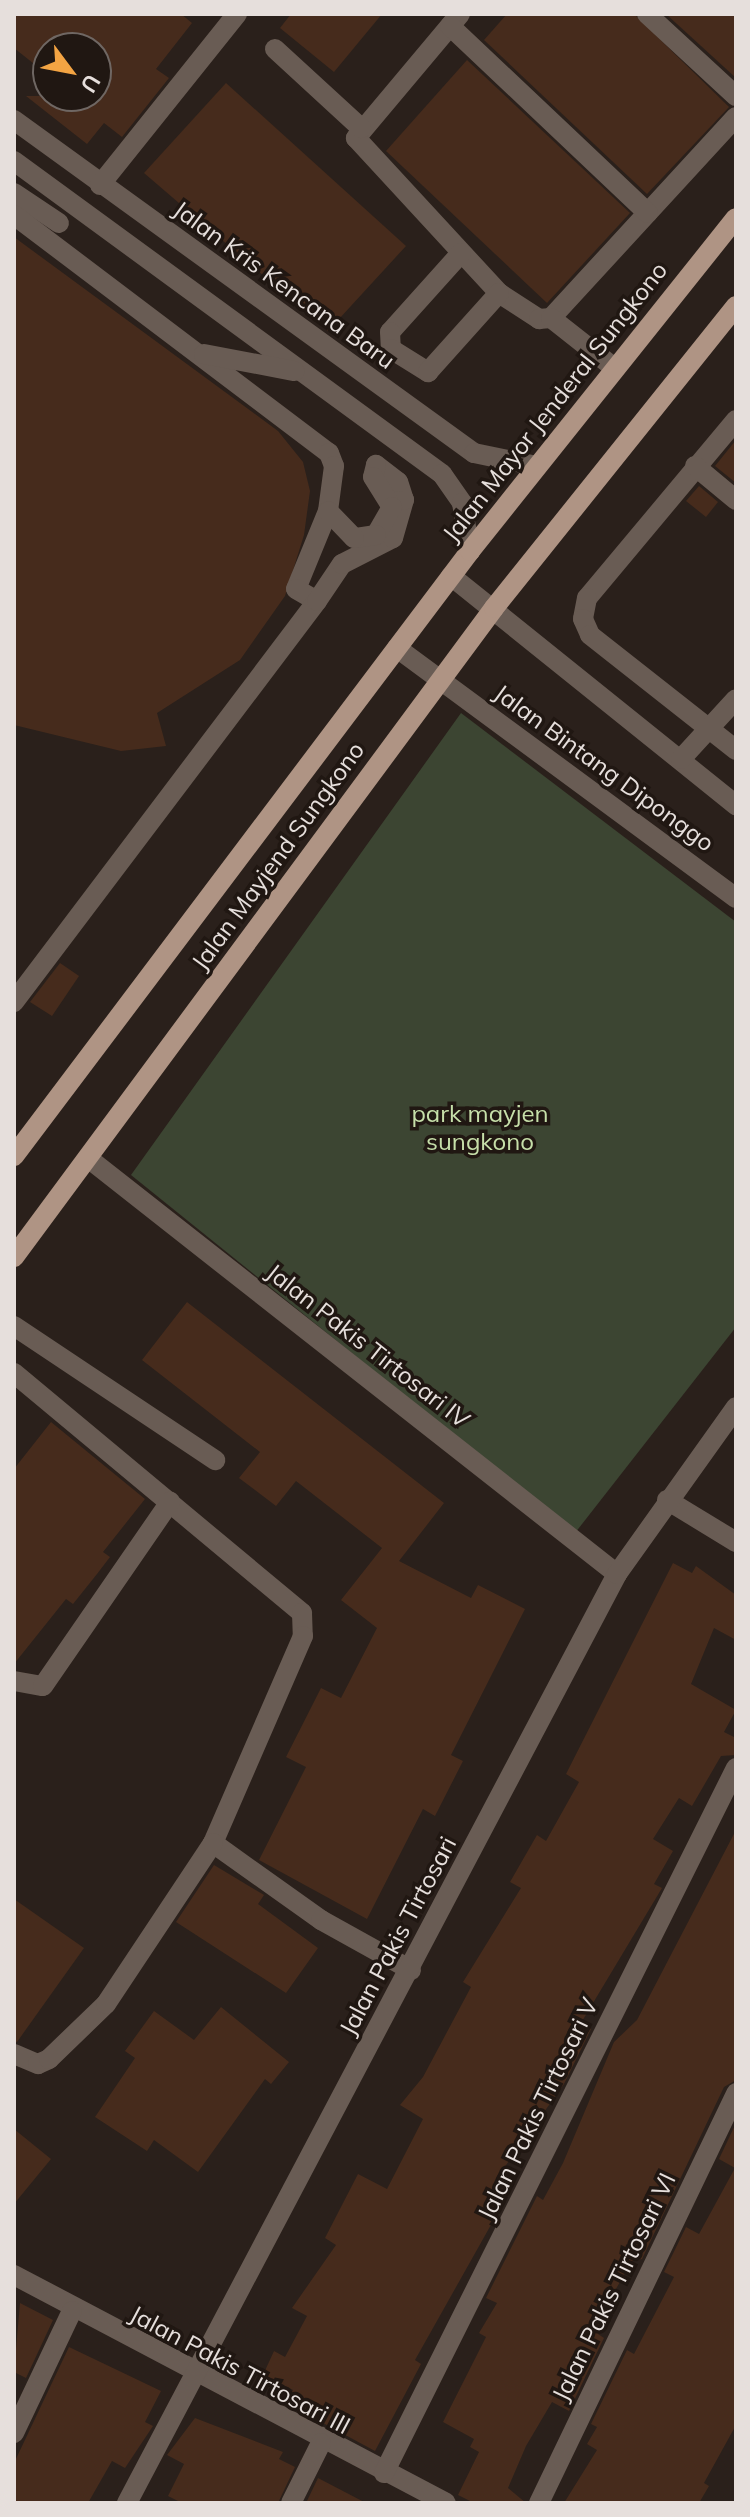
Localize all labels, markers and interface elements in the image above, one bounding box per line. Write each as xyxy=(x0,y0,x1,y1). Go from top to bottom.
north arrow xyxy=(32,32,112,112)
text: U xyxy=(74,69,107,98)
street label: Jalan Kris Kencana Baru xyxy=(168,195,400,375)
street label: Jalan Mayor Jenderal Sungkono xyxy=(437,256,673,548)
street label: Jalan Bintang Diponggo xyxy=(488,679,720,857)
street label: Jalan Mayjend Sungkono xyxy=(186,736,370,976)
park label: park mayjen sungkono xyxy=(411,1100,549,1156)
street label: Jalan Pakis Tirtosari IV xyxy=(261,1258,475,1434)
street label: Jalan Pakis Tirtosari xyxy=(333,1832,463,2040)
street label: Jalan Pakis Tirtosari V xyxy=(472,1993,604,2225)
street label: Jalan Pakis Tirtosari VI xyxy=(546,2168,682,2406)
street label: Jalan Pakis Tirtosari III xyxy=(125,2300,355,2440)

